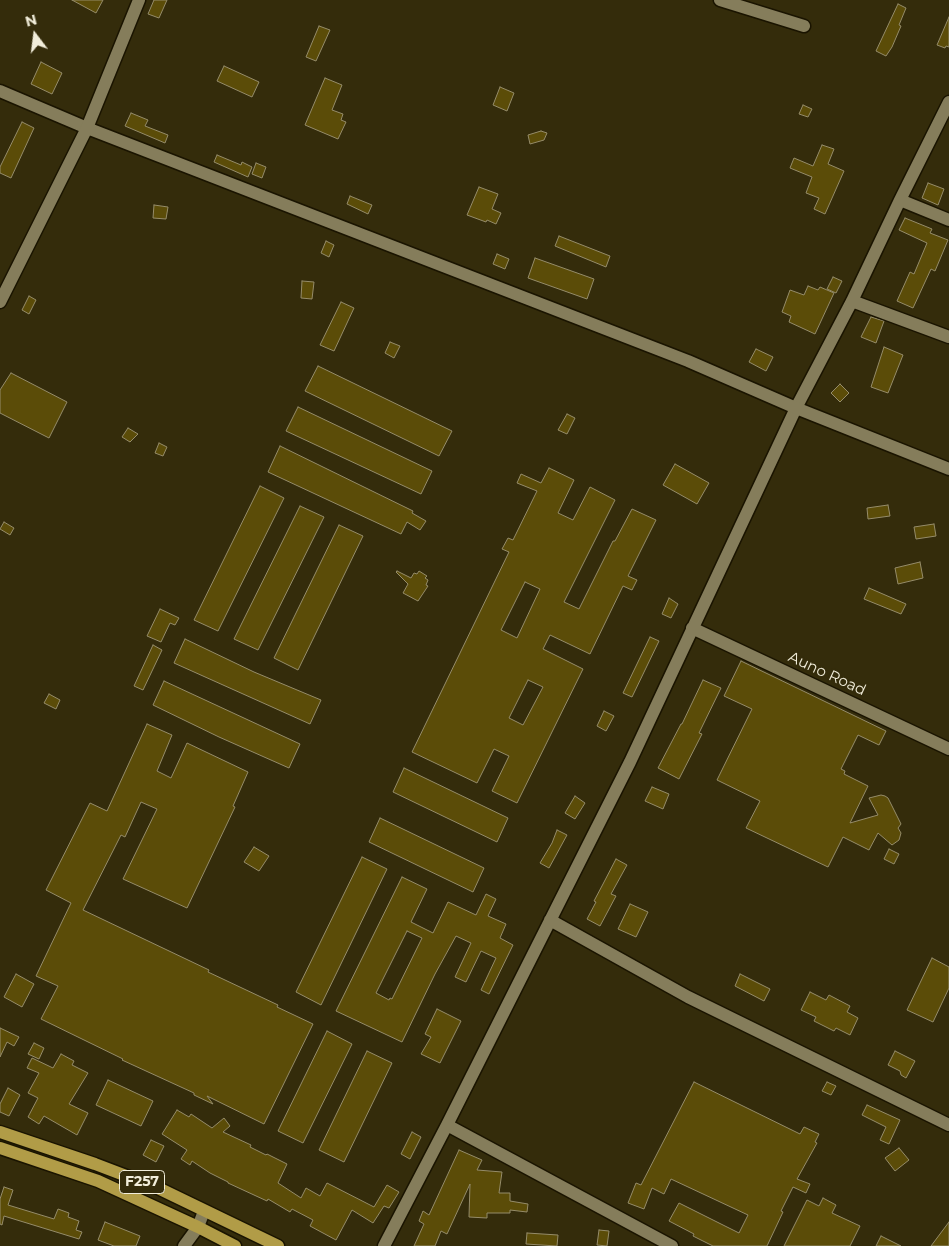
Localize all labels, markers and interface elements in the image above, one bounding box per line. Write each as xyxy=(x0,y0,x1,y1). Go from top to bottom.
north arrow xyxy=(10,10,60,60)
text: N xyxy=(23,10,39,31)
street label: Auno Road xyxy=(785,648,869,700)
road number: F257 xyxy=(120,1170,164,1194)

